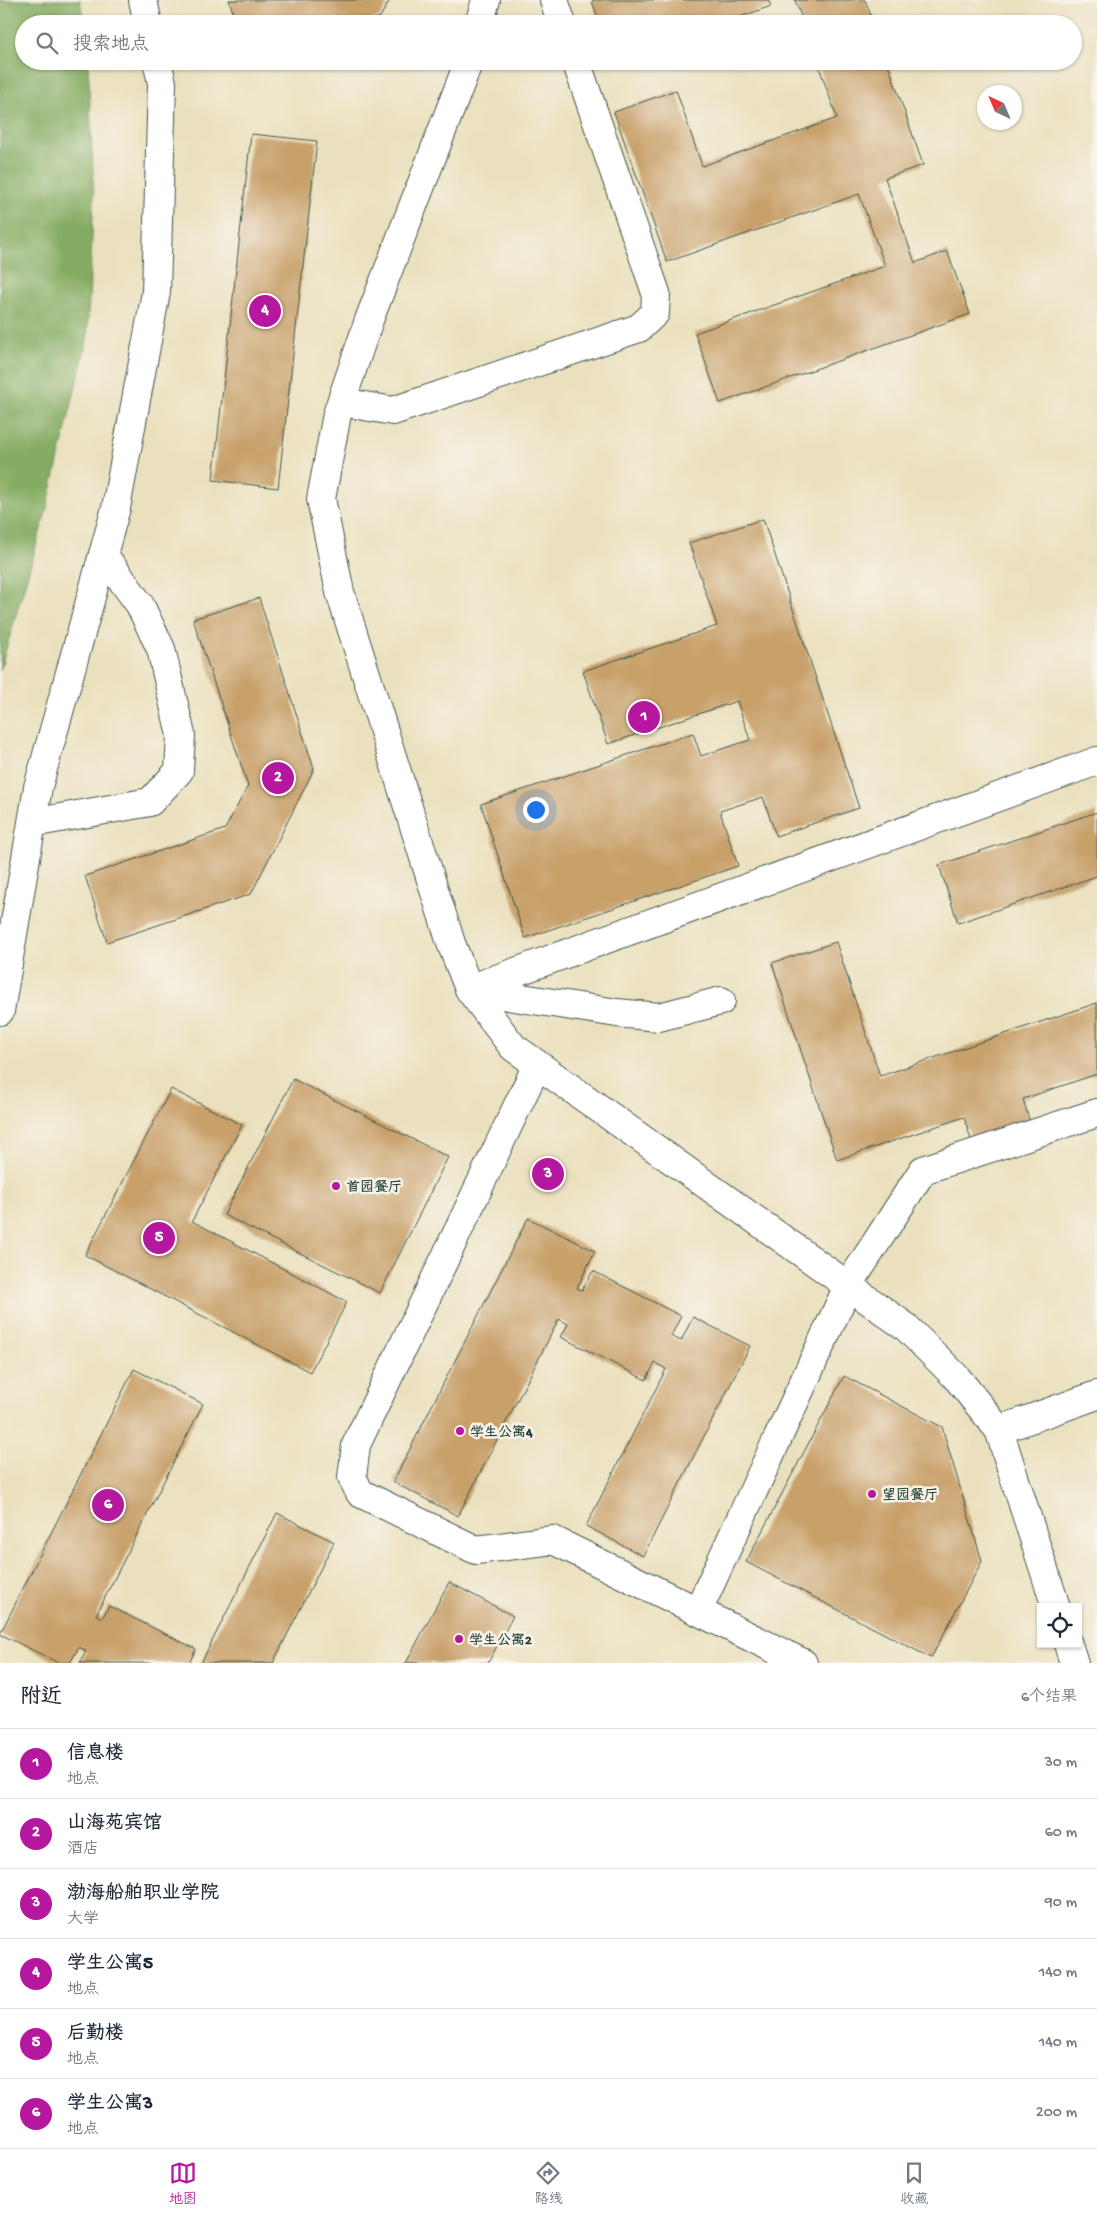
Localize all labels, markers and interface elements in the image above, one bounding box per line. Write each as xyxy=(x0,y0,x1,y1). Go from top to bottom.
search box xyxy=(15,15,1082,70)
icon: search xyxy=(33,29,61,57)
text: 搜索地点 xyxy=(73,34,149,57)
north arrow xyxy=(977,85,1022,130)
pin: 4 xyxy=(249,292,281,330)
pin: 1 xyxy=(628,698,660,736)
pin: 2 xyxy=(262,759,294,797)
your location xyxy=(523,797,549,823)
pin: 3 xyxy=(532,1155,564,1193)
place label: 首园餐厅 xyxy=(346,1179,402,1197)
marker: 首园餐厅 xyxy=(330,1180,342,1192)
pin: 5 xyxy=(143,1219,175,1257)
marker: 学生公寓4 xyxy=(454,1425,466,1437)
place label: 学生公寓4 xyxy=(470,1425,533,1442)
pin: 6 xyxy=(92,1486,124,1524)
place label: 望园餐厅 xyxy=(882,1487,938,1505)
marker: 望园餐厅 xyxy=(866,1488,878,1500)
map controls xyxy=(1037,1603,1082,1648)
button: locate xyxy=(1037,1603,1082,1648)
marker: 学生公寓2 xyxy=(453,1633,465,1645)
place label: 学生公寓2 xyxy=(469,1633,532,1650)
text: 附近 xyxy=(20,1686,62,1711)
text: 6个结果 xyxy=(1021,1689,1077,1708)
text: 信息楼 xyxy=(67,1743,124,1766)
text: 1 xyxy=(33,1754,39,1773)
text: 30 m xyxy=(1044,1754,1077,1773)
text: 地点 xyxy=(67,1771,99,1790)
text: 山海苑宾馆 xyxy=(67,1813,162,1836)
text: 2 xyxy=(32,1824,40,1843)
text: 60 m xyxy=(1045,1824,1077,1843)
text: 酒店 xyxy=(67,1841,99,1860)
text: 渤海船舶职业学院 xyxy=(67,1883,219,1906)
text: 3 xyxy=(32,1894,40,1913)
text: 90 m xyxy=(1045,1894,1077,1913)
text: 大学 xyxy=(67,1911,99,1930)
text: 学生公寓5 xyxy=(67,1953,153,1976)
text: 4 xyxy=(32,1964,40,1983)
text: 140 m xyxy=(1039,1964,1077,1983)
text: 地点 xyxy=(67,1981,99,2000)
text: 后勤楼 xyxy=(67,2023,124,2046)
text: 5 xyxy=(32,2034,40,2053)
text: 140 m xyxy=(1039,2034,1077,2053)
text: 地点 xyxy=(67,2051,99,2070)
text: 学生公寓3 xyxy=(67,2093,153,2116)
text: 6 xyxy=(32,2104,40,2123)
text: 200 m xyxy=(1036,2104,1077,2123)
text: 地点 xyxy=(67,2121,99,2140)
tab: 地图 xyxy=(169,2159,197,2209)
tab: 路线 xyxy=(534,2159,562,2209)
tab: 收藏 xyxy=(900,2159,928,2209)

